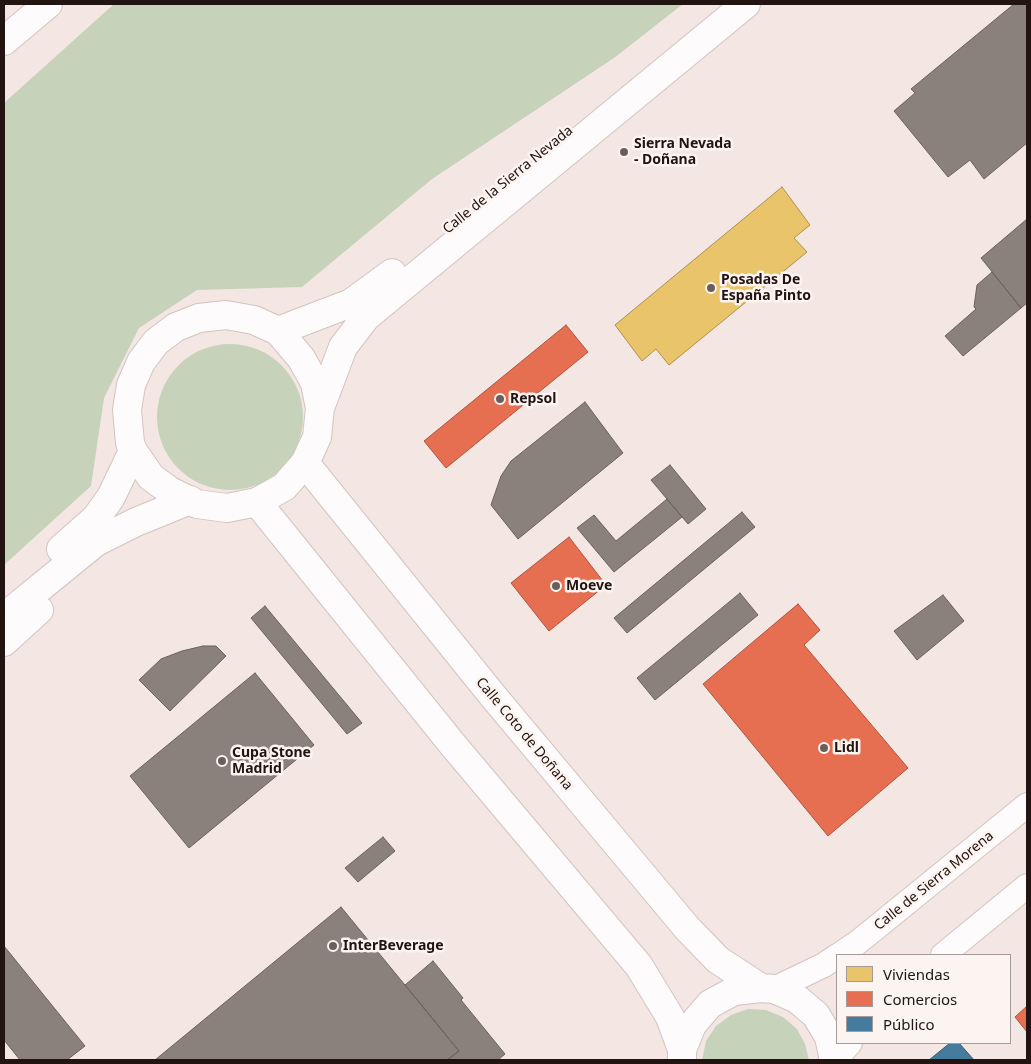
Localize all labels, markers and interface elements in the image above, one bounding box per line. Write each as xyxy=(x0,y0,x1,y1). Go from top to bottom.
street label: Calle de la Sierra Nevada xyxy=(440,122,576,238)
place label: Sierra Nevada - Doñana xyxy=(634,136,732,168)
marker: Sierra Nevada - Doñana xyxy=(618,146,630,158)
place label: Posadas De España Pinto xyxy=(721,272,811,304)
marker: Posadas De España Pinto xyxy=(705,282,717,294)
place label: Repsol xyxy=(510,391,556,407)
marker: Repsol xyxy=(494,393,506,405)
place label: Moeve xyxy=(566,578,612,594)
marker: Moeve xyxy=(550,580,562,592)
street label: Calle Coto de Doñana xyxy=(472,674,576,794)
place label: Lidl xyxy=(834,740,859,756)
marker: Lidl xyxy=(818,742,830,754)
place label: Cupa Stone Madrid xyxy=(232,745,311,778)
marker: Cupa Stone Madrid xyxy=(216,755,228,767)
street label: Calle de Sierra Morena xyxy=(871,828,997,934)
place label: InterBeverage xyxy=(343,938,444,954)
marker: InterBeverage xyxy=(327,940,339,952)
legend xyxy=(836,954,1011,1044)
text: Viviendas xyxy=(883,964,950,984)
text: Comercios xyxy=(883,989,957,1009)
text: Público xyxy=(883,1014,935,1034)

